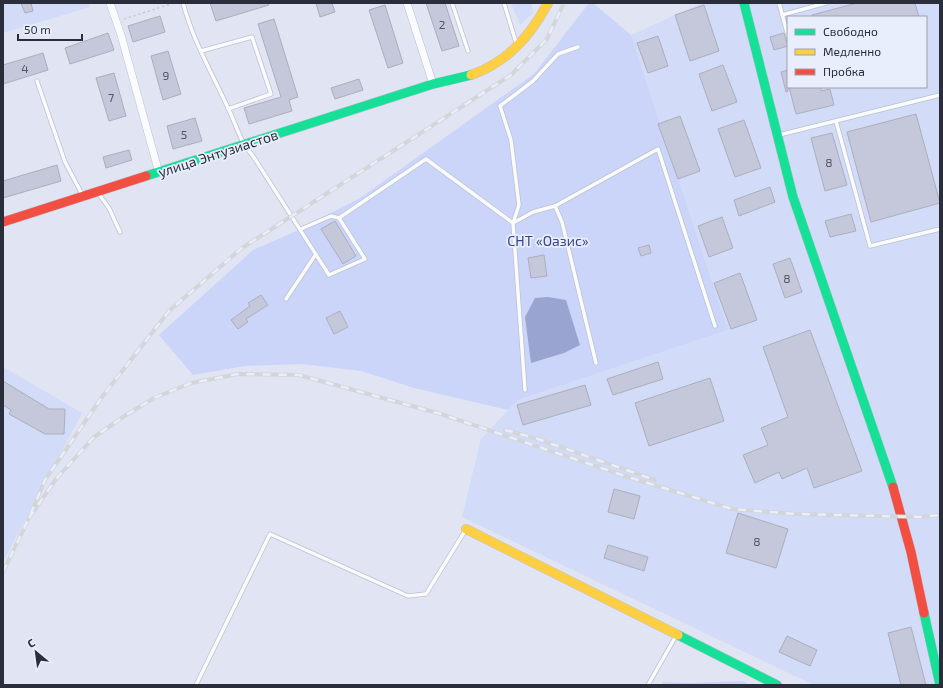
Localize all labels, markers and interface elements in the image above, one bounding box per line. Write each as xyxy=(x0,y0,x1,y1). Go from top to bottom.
scale bar xyxy=(18,16,82,42)
legend xyxy=(787,16,927,88)
house number: 2 xyxy=(439,17,446,31)
text: 50 m xyxy=(24,22,51,36)
text: Свободно xyxy=(823,24,878,38)
text: Медленно xyxy=(823,44,881,58)
house number: 4 xyxy=(21,61,29,75)
text: Пробка xyxy=(823,64,865,78)
house number: 9 xyxy=(163,68,170,82)
house number: 7 xyxy=(108,90,114,104)
street label: улица Энтузиастов xyxy=(156,126,280,180)
house number: 5 xyxy=(181,127,187,141)
house number: 8 xyxy=(825,155,833,169)
park label: СНТ «Оазис» xyxy=(507,232,589,249)
house number: 8 xyxy=(783,271,791,285)
house number: 8 xyxy=(753,534,761,548)
north arrow xyxy=(16,632,56,672)
text: С xyxy=(25,635,37,650)

